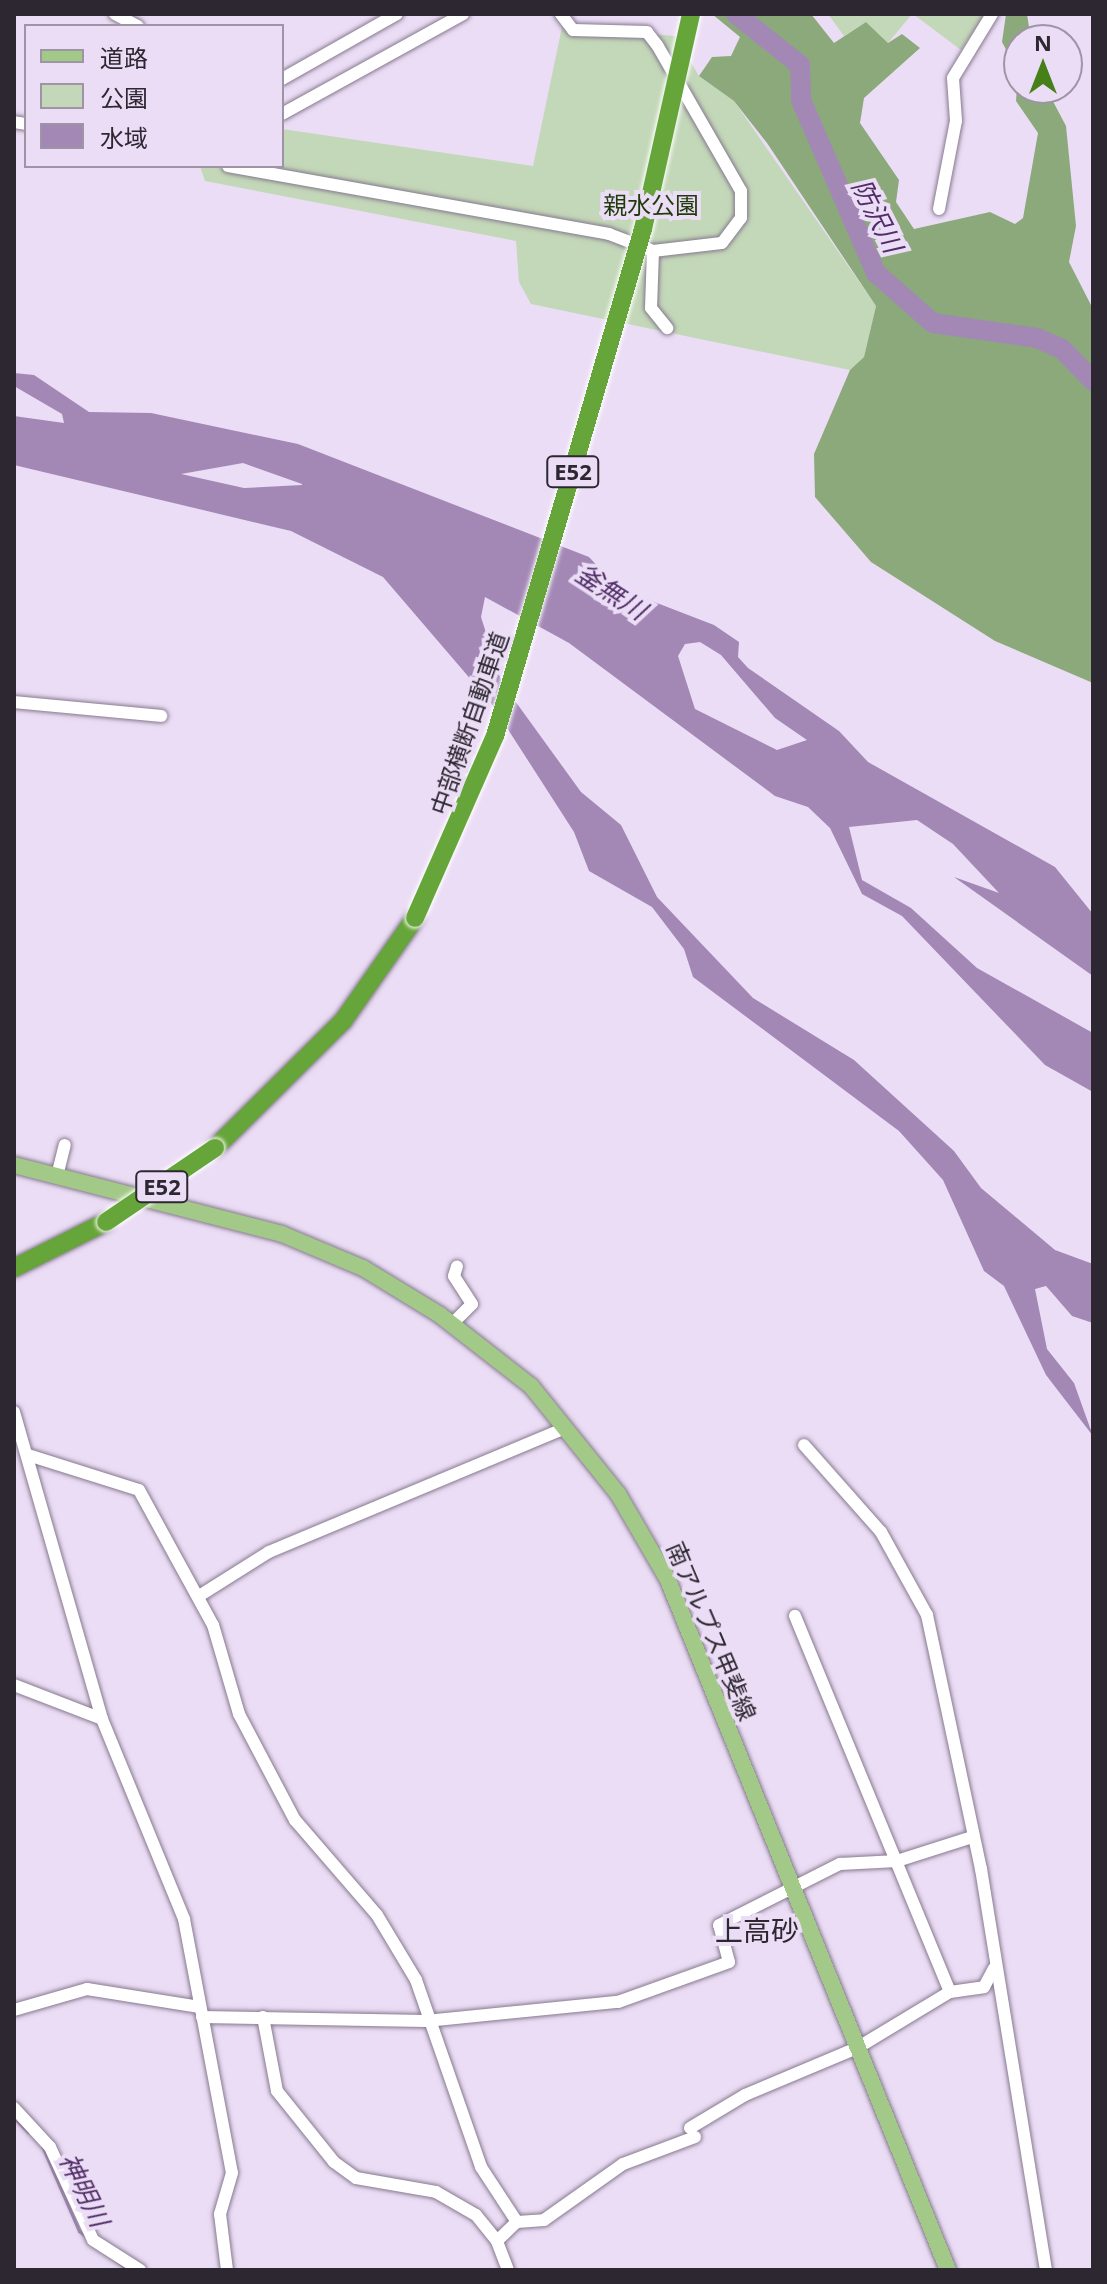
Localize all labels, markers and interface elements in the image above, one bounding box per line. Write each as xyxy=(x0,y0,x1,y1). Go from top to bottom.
legend xyxy=(24,24,284,168)
north arrow xyxy=(1003,24,1083,104)
text: N xyxy=(1034,27,1052,57)
text: 道路 xyxy=(100,41,148,74)
text: 公園 xyxy=(100,81,148,114)
text: 水域 xyxy=(100,121,148,154)
water label: 防沢川 xyxy=(845,174,909,258)
park label: 親水公園 xyxy=(603,191,699,219)
road number: E52 xyxy=(545,454,601,490)
water label: 釜無川 xyxy=(570,558,652,626)
street label: 中部横断自動車道 xyxy=(424,628,514,818)
road number: E52 xyxy=(134,1169,190,1205)
street label: 南アルプス甲斐線 xyxy=(661,1537,763,1725)
district label: 上高砂 xyxy=(715,1913,799,1947)
water label: 神明川 xyxy=(53,2148,115,2232)

